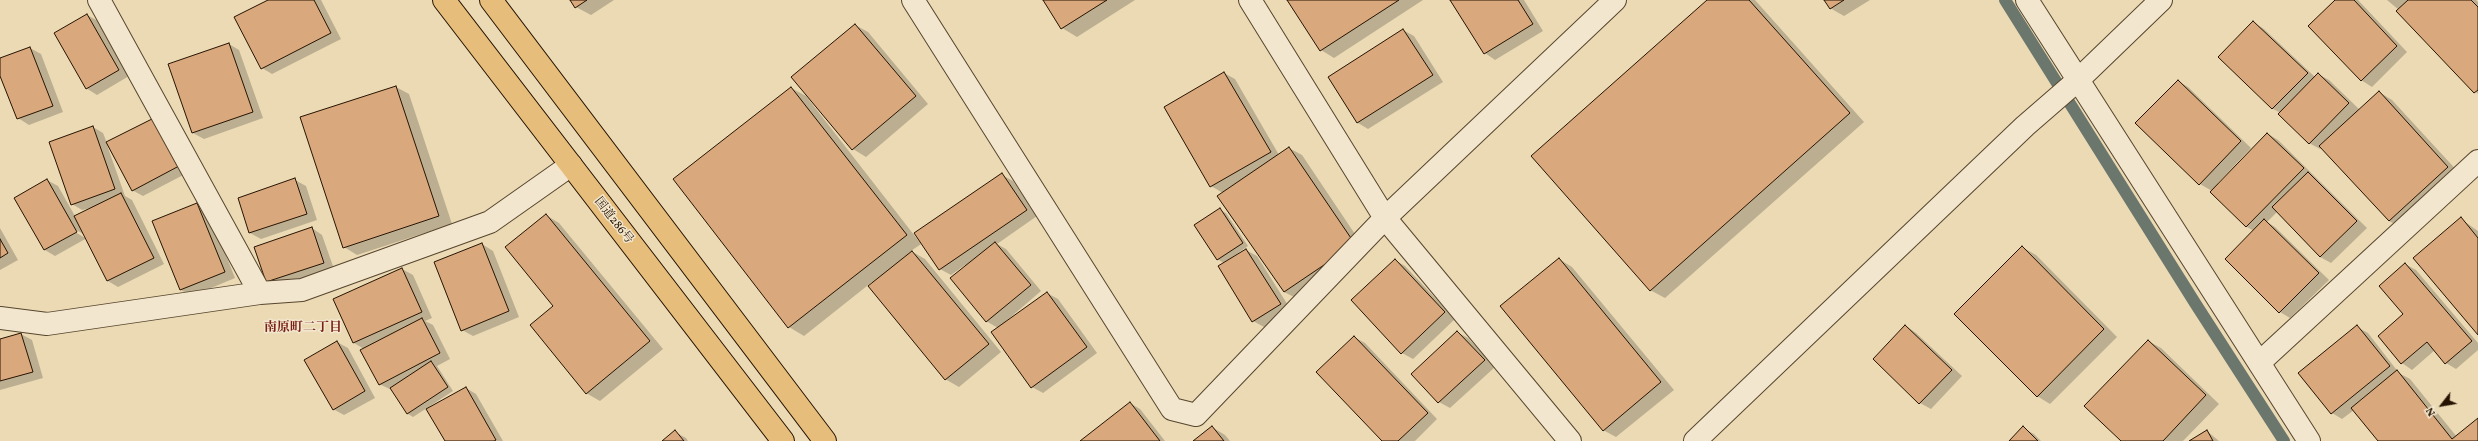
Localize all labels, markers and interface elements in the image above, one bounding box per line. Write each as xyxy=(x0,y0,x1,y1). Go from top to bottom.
street label: 国道286号 xyxy=(591,195,635,247)
district label: 南原町二丁目 xyxy=(264,321,342,337)
north arrow xyxy=(2422,385,2462,425)
text: N xyxy=(2423,404,2440,419)

